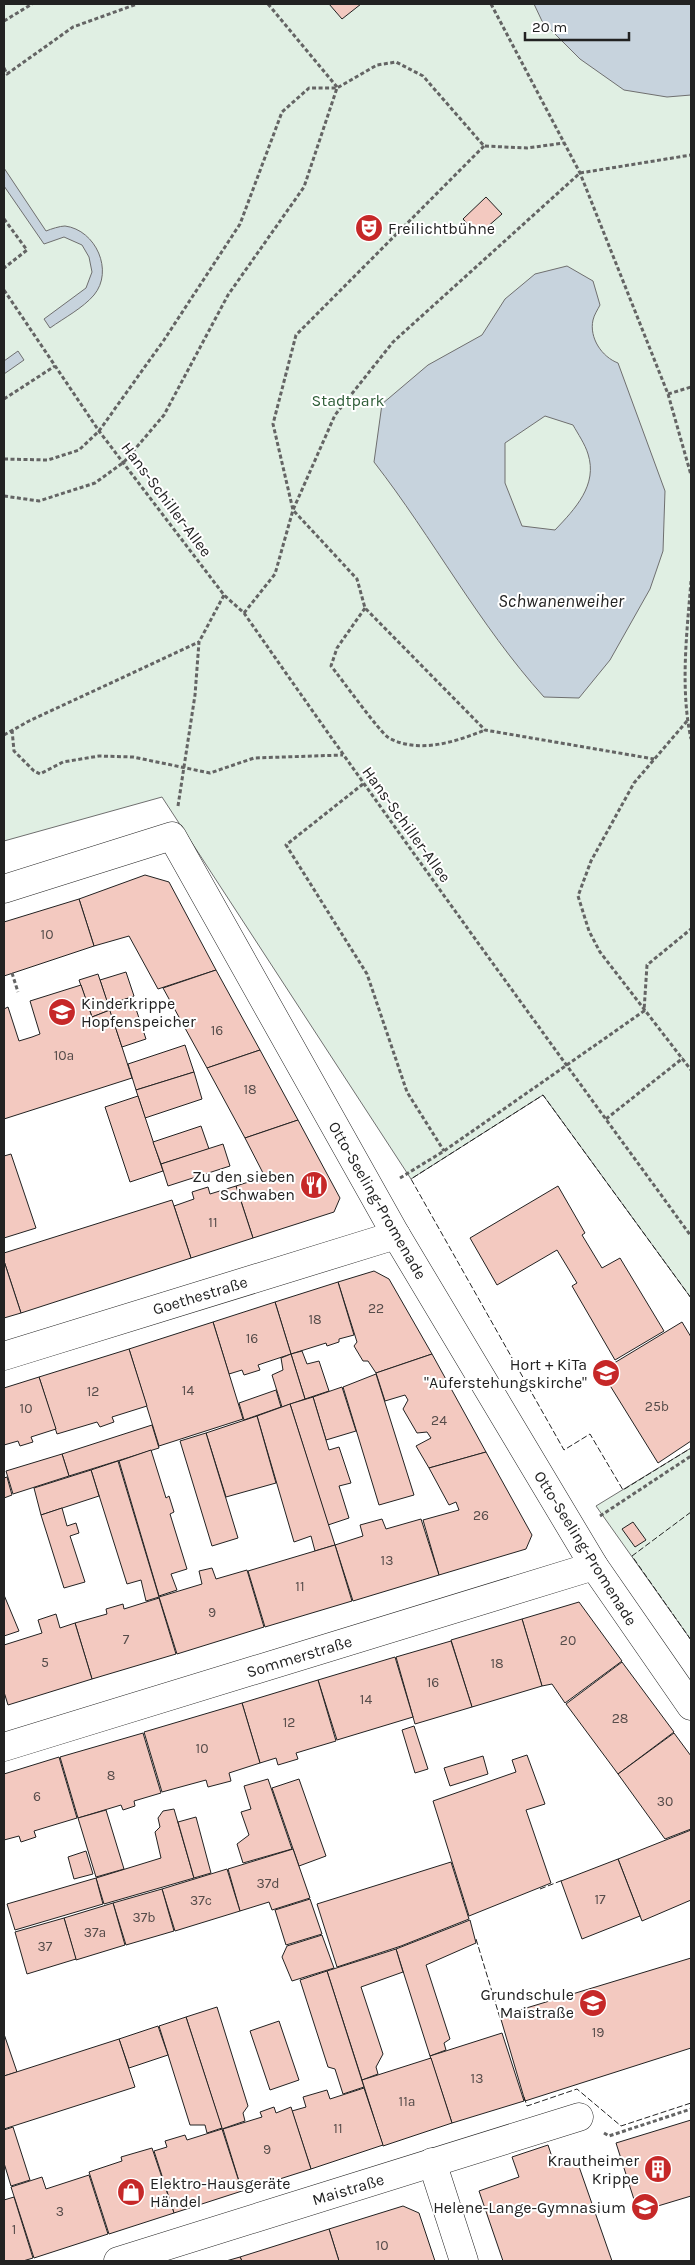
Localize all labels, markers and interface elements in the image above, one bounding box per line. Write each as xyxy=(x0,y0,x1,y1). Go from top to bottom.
scale bar xyxy=(525,10,629,42)
text: 20 m xyxy=(532,18,567,36)
theatre icon: Freilichtbühne xyxy=(354,213,384,243)
place label: Freilichtbühne xyxy=(388,219,495,238)
park label: Stadtpark xyxy=(312,391,384,410)
street label: Hans-Schiller-Allee xyxy=(117,438,216,560)
water label: Schwanenweiher xyxy=(498,590,625,612)
street label: Hans-Schiller-Allee xyxy=(358,763,455,886)
house number: 10 xyxy=(41,926,53,943)
place label: Kinderkrippe Hopfenspeicher xyxy=(81,994,196,1031)
school or university icon: Kinderkrippe Hopfenspeicher xyxy=(47,997,77,1027)
house number: 16 xyxy=(211,1022,223,1039)
house number: 10a xyxy=(54,1047,74,1064)
house number: 18 xyxy=(243,1081,257,1098)
street label: Otto-Seeling-Promenade xyxy=(325,1118,431,1283)
place label: Zu den sieben Schwaben xyxy=(192,1167,295,1204)
restaurant icon: Zu den sieben Schwaben xyxy=(299,1170,329,1200)
house number: 11 xyxy=(208,1214,218,1231)
street label: Goethestraße xyxy=(150,1272,250,1319)
house number: 22 xyxy=(368,1300,384,1317)
house number: 18 xyxy=(308,1311,322,1328)
house number: 16 xyxy=(246,1330,258,1347)
place label: Hort + KiTa "Auferstehungskirche" xyxy=(424,1355,587,1392)
school or university icon: Hort + KiTa "Auferstehungskirche" xyxy=(591,1358,621,1388)
house number: 14 xyxy=(182,1382,194,1399)
house number: 12 xyxy=(87,1383,99,1400)
house number: 25b xyxy=(645,1398,669,1415)
house number: 10 xyxy=(20,1400,32,1417)
house number: 24 xyxy=(431,1412,447,1429)
street label: Otto-Seeling-Promenade xyxy=(530,1467,641,1629)
house number: 26 xyxy=(473,1507,489,1524)
house number: 13 xyxy=(381,1552,393,1569)
house number: 11 xyxy=(295,1578,305,1595)
house number: 9 xyxy=(208,1604,216,1621)
house number: 7 xyxy=(123,1631,130,1648)
street label: Sommerstraße xyxy=(244,1631,354,1682)
house number: 20 xyxy=(560,1632,576,1649)
house number: 5 xyxy=(41,1654,49,1671)
house number: 18 xyxy=(490,1655,504,1672)
house number: 16 xyxy=(427,1674,439,1691)
house number: 14 xyxy=(360,1691,372,1708)
house number: 28 xyxy=(612,1710,628,1727)
house number: 12 xyxy=(283,1714,295,1731)
house number: 10 xyxy=(196,1740,208,1757)
house number: 8 xyxy=(107,1767,115,1784)
house number: 6 xyxy=(33,1788,41,1805)
house number: 30 xyxy=(657,1793,673,1810)
house number: 37d xyxy=(256,1875,280,1892)
house number: 17 xyxy=(594,1891,606,1908)
house number: 37c xyxy=(190,1892,212,1909)
house number: 37b xyxy=(132,1909,156,1926)
house number: 37a xyxy=(84,1924,106,1941)
house number: 37 xyxy=(38,1938,53,1955)
place label: Grundschule Maistraße xyxy=(480,1985,574,2022)
school or university icon: Grundschule Maistraße xyxy=(578,1988,608,2018)
house number: 19 xyxy=(592,2024,604,2041)
house number: 13 xyxy=(471,2070,483,2087)
house number: 11a xyxy=(399,2093,415,2110)
house number: 11 xyxy=(333,2120,343,2137)
house number: 9 xyxy=(263,2141,271,2158)
place label: Krautheimer Krippe xyxy=(547,2151,639,2188)
building icon: Krautheimer Krippe xyxy=(643,2154,673,2184)
street label: Maistraße xyxy=(310,2170,386,2209)
place label: Elektro-Hausgeräte Händel xyxy=(150,2174,291,2211)
shop icon: Elektro-Hausgeräte Händel xyxy=(116,2177,146,2207)
school or university icon: Helene-Lange-Gymnasium xyxy=(630,2192,660,2222)
place label: Helene-Lange-Gymnasium xyxy=(433,2198,626,2217)
house number: 3 xyxy=(56,2203,64,2220)
house number: 1 xyxy=(12,2221,16,2238)
house number: 10 xyxy=(376,2237,388,2254)

